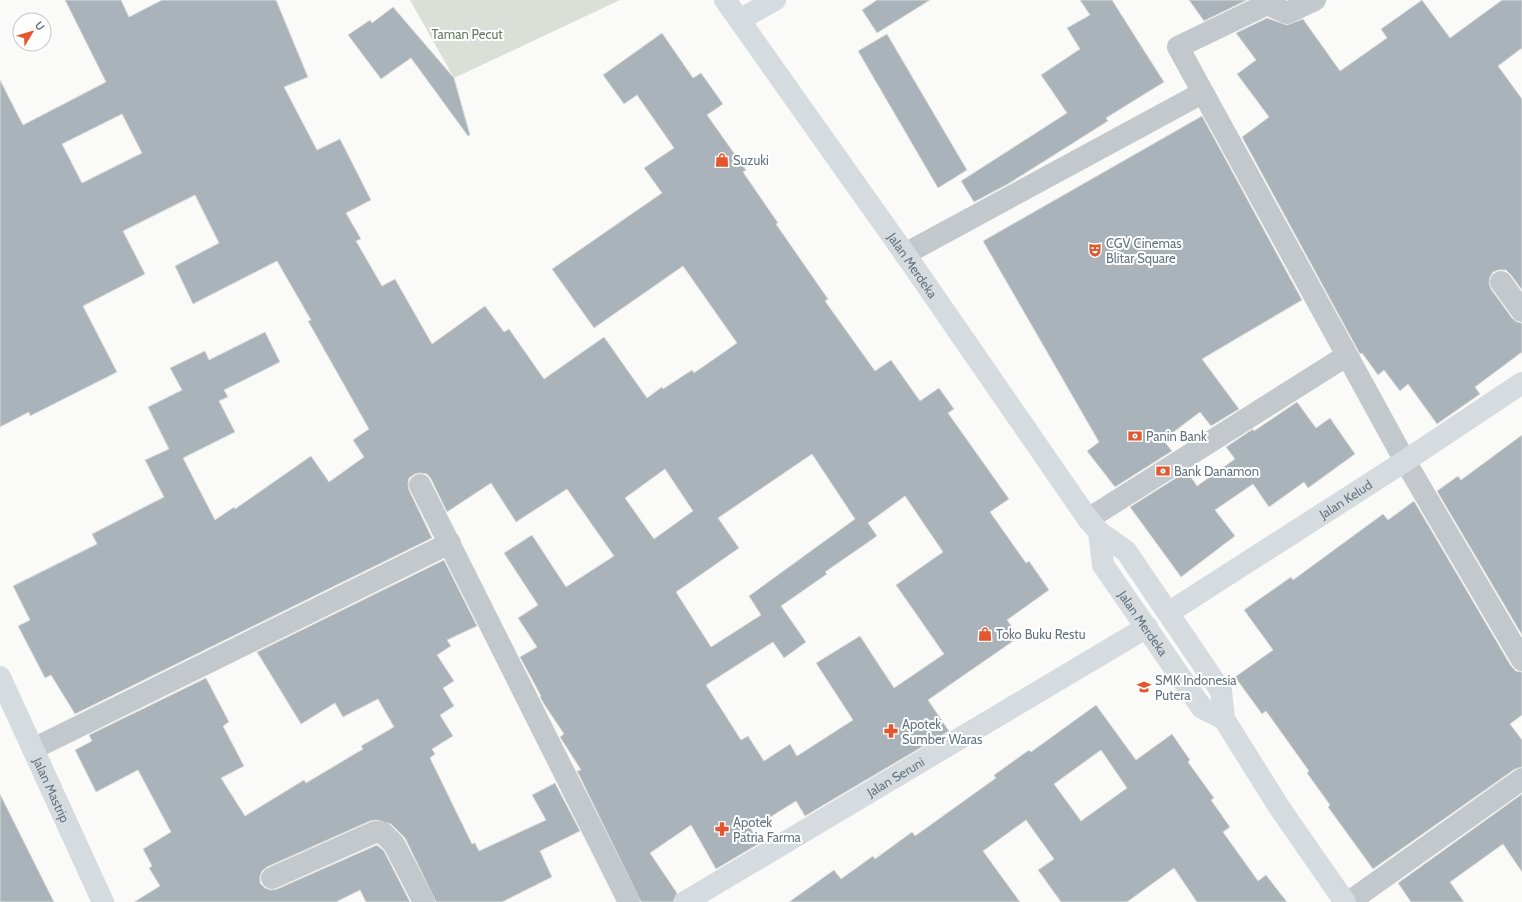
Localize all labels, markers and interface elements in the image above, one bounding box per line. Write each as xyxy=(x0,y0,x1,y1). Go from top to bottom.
north arrow xyxy=(12,12,52,52)
text: U xyxy=(32,18,48,33)
park label: Taman Pecut xyxy=(431,26,503,42)
shop icon: Suzuki xyxy=(714,152,730,168)
place label: Suzuki xyxy=(733,152,769,168)
street label: Jalan Merdeka xyxy=(884,229,941,302)
place label: CGV Cinemas Blitar Square xyxy=(1106,235,1182,266)
theatre icon: CGV Cinemas Blitar Square xyxy=(1087,242,1103,258)
bank icon: Panin Bank xyxy=(1127,428,1143,444)
place label: Panin Bank xyxy=(1146,428,1207,444)
bank icon: Bank Danamon xyxy=(1155,463,1171,479)
place label: Bank Danamon xyxy=(1174,463,1259,479)
street label: Jalan Kelud xyxy=(1315,476,1375,522)
street label: Jalan Merdeka xyxy=(1115,587,1172,660)
shop icon: Toko Buku Restu xyxy=(977,626,993,642)
place label: Toko Buku Restu xyxy=(996,626,1086,642)
place label: SMK Indonesia Putera xyxy=(1155,672,1237,703)
school or university icon: SMK Indonesia Putera xyxy=(1136,679,1152,695)
place label: Apotek Sumber Waras xyxy=(902,716,983,747)
pharmacy icon: Apotek Sumber Waras xyxy=(883,723,899,739)
street label: Jalan Seruni xyxy=(863,753,927,800)
street label: Jalan Mastrip xyxy=(29,754,73,825)
place label: Apotek Patria Farma xyxy=(733,814,802,845)
pharmacy icon: Apotek Patria Farma xyxy=(714,821,730,837)

